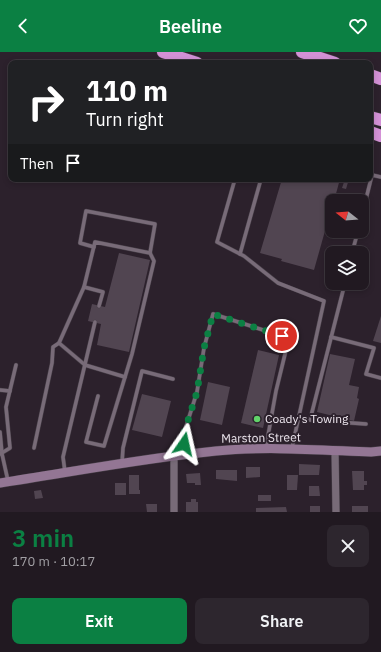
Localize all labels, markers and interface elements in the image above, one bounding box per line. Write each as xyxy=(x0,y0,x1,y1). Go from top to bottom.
icon: back xyxy=(12,15,34,37)
text: Beeline xyxy=(159,15,222,38)
icon: heart xyxy=(347,15,369,37)
text: 110 m xyxy=(86,72,168,109)
icon: right xyxy=(20,76,72,128)
text: Turn right xyxy=(86,108,164,131)
icon: arrive xyxy=(62,152,84,174)
text: Then xyxy=(20,154,54,173)
north arrow xyxy=(325,194,369,238)
map controls xyxy=(325,194,369,290)
button: layers xyxy=(325,246,369,290)
pin xyxy=(265,319,299,353)
icon: arrive xyxy=(271,325,293,347)
place label: Coady's Towing xyxy=(265,411,349,426)
marker: Coady's Towing xyxy=(252,414,262,424)
position arrow xyxy=(163,423,205,465)
street label: Marston Street xyxy=(221,429,301,446)
text: 3 min xyxy=(12,522,74,554)
button: close xyxy=(327,525,369,567)
text: 170 m · 10:17 xyxy=(12,553,95,570)
button: Exit xyxy=(12,598,187,644)
button: Share xyxy=(195,598,369,644)

